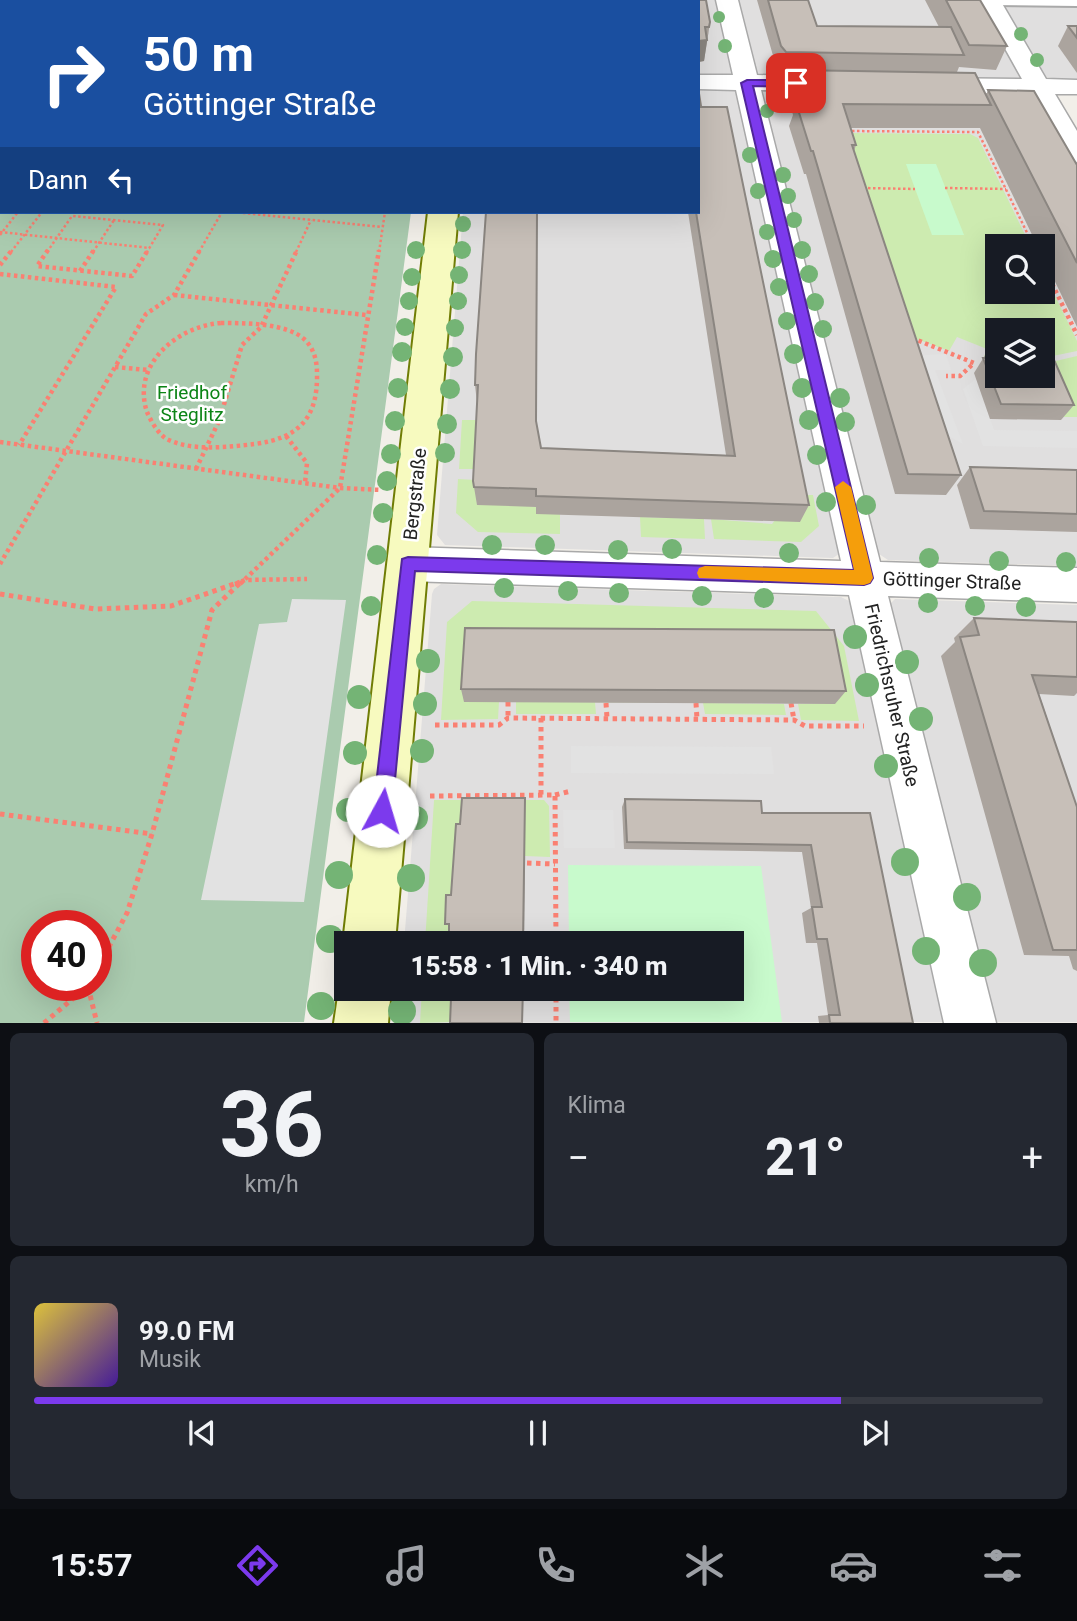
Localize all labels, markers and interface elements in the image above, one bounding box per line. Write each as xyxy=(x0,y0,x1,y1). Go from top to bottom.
text: 50 m xyxy=(143,26,254,83)
icon: right xyxy=(28,28,119,119)
pin xyxy=(766,53,826,113)
icon: arrive xyxy=(777,64,815,102)
text: Göttinger Straße xyxy=(143,85,376,123)
icon: left xyxy=(102,161,140,199)
text: Dann xyxy=(28,165,88,195)
map controls xyxy=(985,234,1055,388)
button: search xyxy=(985,234,1055,304)
button: layers xyxy=(985,318,1055,388)
park label: Friedhof Steglitz xyxy=(157,381,227,426)
street label: Bergstraße xyxy=(399,447,431,541)
street label: Göttinger Straße xyxy=(882,567,1022,595)
street label: Friedrichsruher Straße xyxy=(860,601,924,789)
position arrow xyxy=(345,774,419,848)
speed limit sign: 40 xyxy=(21,910,112,1001)
text: 15:58 · 1 Min. · 340 m xyxy=(410,951,668,981)
text: 36 xyxy=(220,1072,324,1178)
text: Klima xyxy=(568,1092,626,1119)
text: 21° xyxy=(765,1127,846,1188)
text: − xyxy=(568,1136,589,1180)
text: + xyxy=(1021,1136,1043,1180)
text: km/h xyxy=(245,1171,299,1198)
text: 99.0 FM xyxy=(139,1316,235,1346)
text: Musik xyxy=(139,1346,201,1373)
icon: previous xyxy=(183,1414,221,1452)
icon: pause xyxy=(519,1414,557,1452)
icon: next xyxy=(856,1414,894,1452)
icon: directions xyxy=(233,1541,282,1590)
icon: music xyxy=(382,1541,431,1590)
icon: phone xyxy=(531,1541,580,1590)
icon: climate xyxy=(680,1541,729,1590)
icon: car xyxy=(829,1541,878,1590)
icon: filters xyxy=(978,1541,1027,1590)
text: 15:57 xyxy=(50,1546,132,1584)

